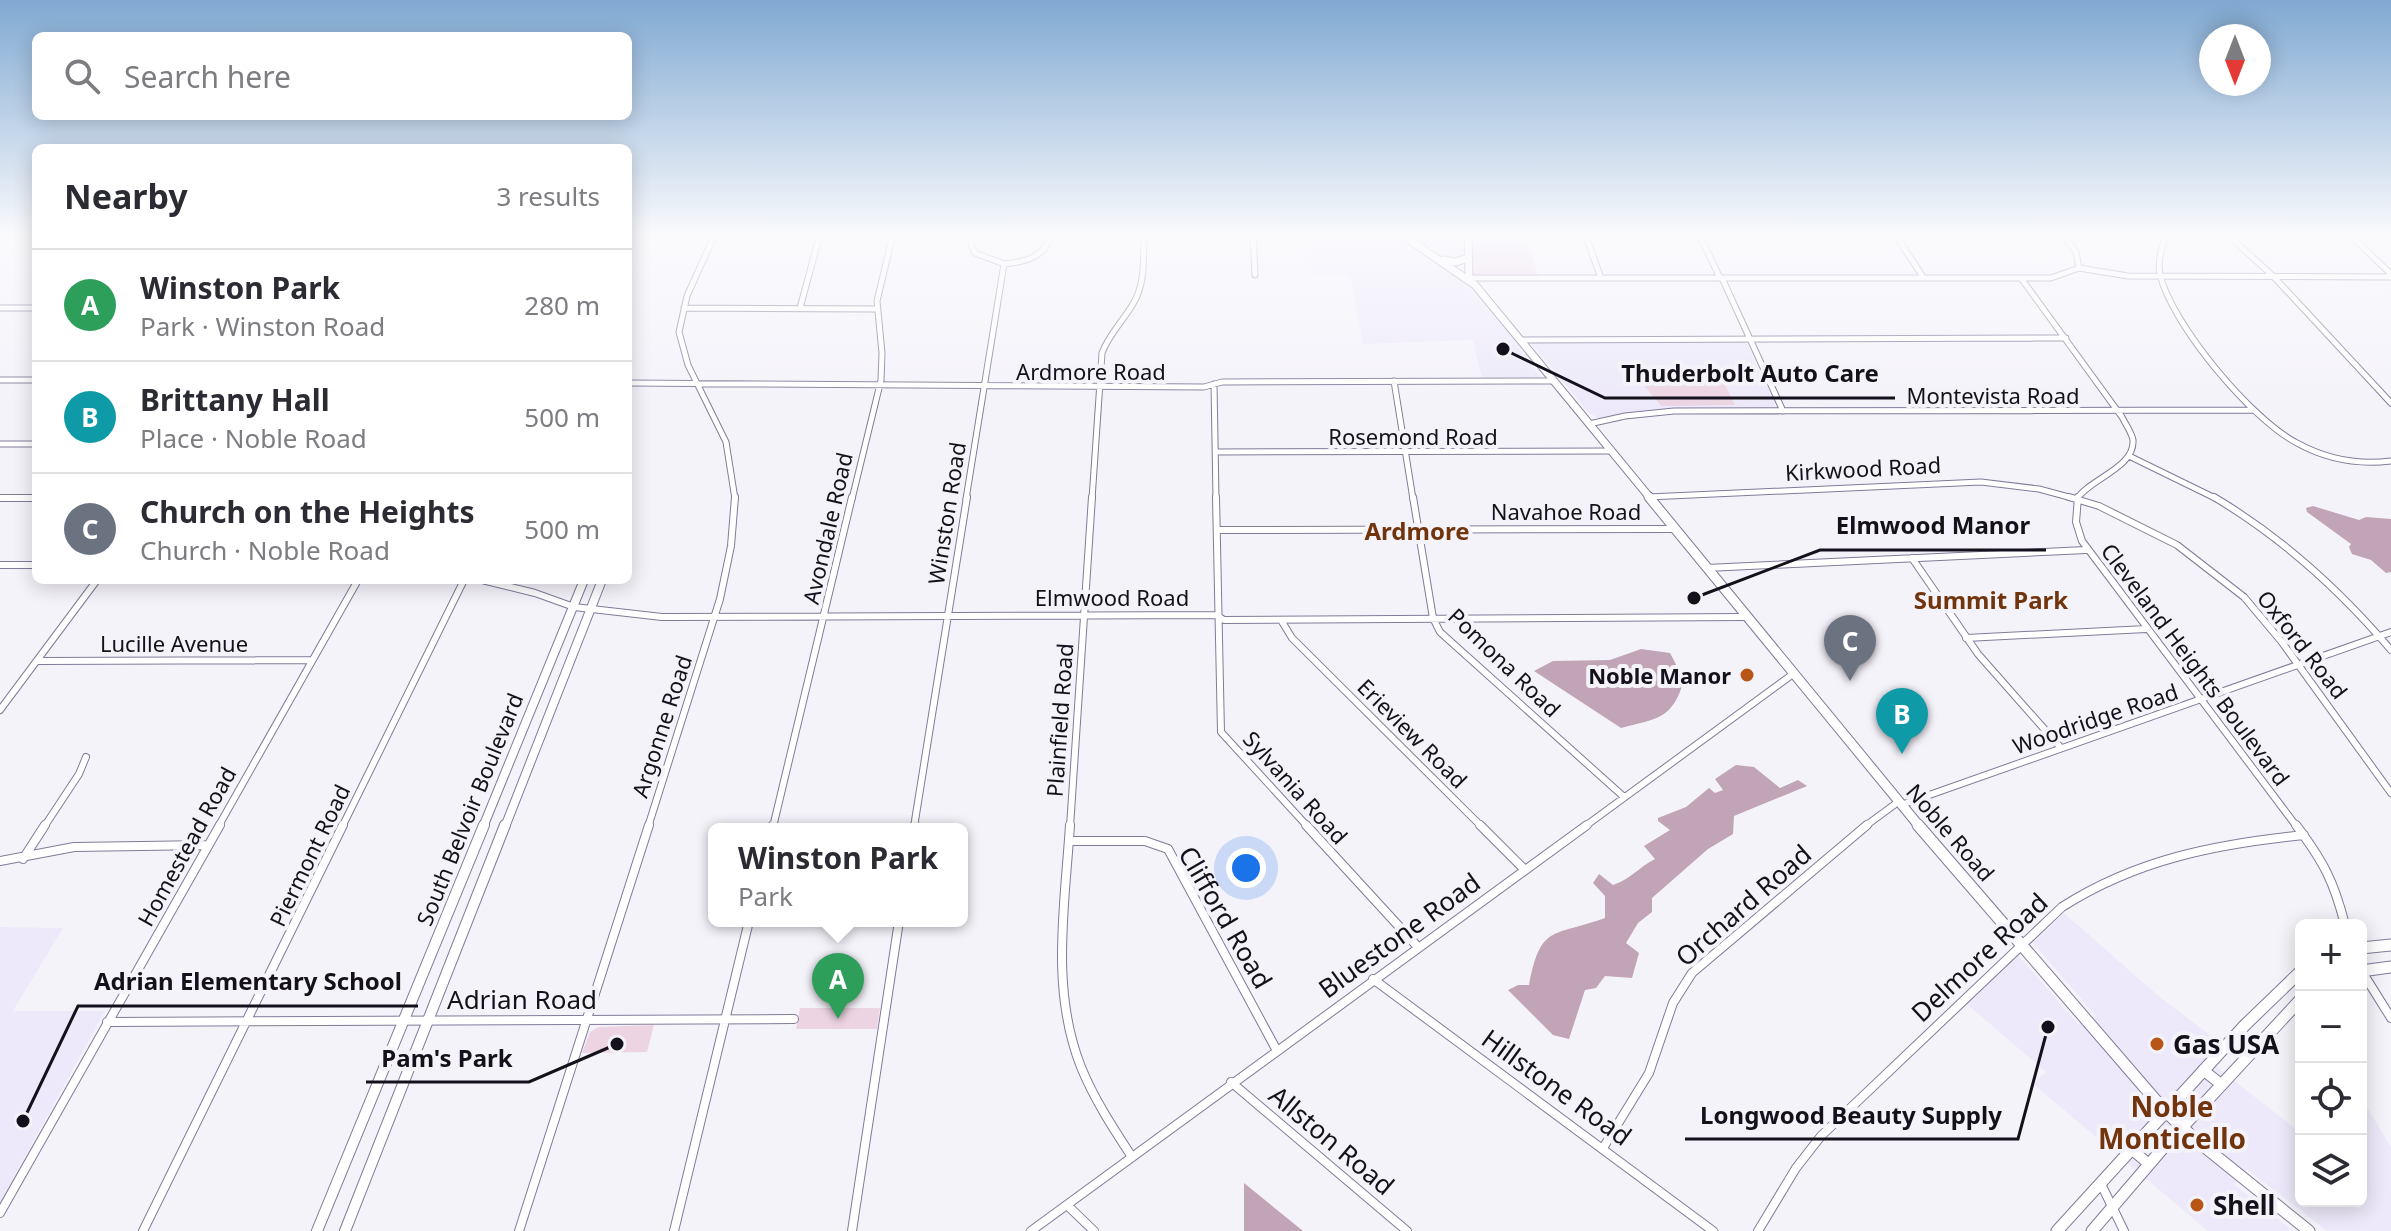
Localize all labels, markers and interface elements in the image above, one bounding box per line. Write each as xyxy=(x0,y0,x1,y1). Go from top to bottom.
north arrow xyxy=(2199,24,2271,96)
search box xyxy=(32,32,632,120)
icon: search xyxy=(60,54,104,98)
text: Search here xyxy=(124,56,291,97)
text: Nearby xyxy=(64,173,188,219)
text: 3 results xyxy=(496,178,600,214)
text: Winston Park xyxy=(140,267,340,308)
text: A xyxy=(81,287,99,323)
text: 280 m xyxy=(524,287,600,323)
text: Park · Winston Road xyxy=(140,308,385,344)
callout: Thuderbolt Auto Care xyxy=(1605,350,1895,398)
street label: Ardmore Road xyxy=(1016,356,1166,386)
text: Thuderbolt Auto Care xyxy=(1621,356,1879,389)
text: Brittany Hall xyxy=(140,379,330,420)
street label: Montevista Road xyxy=(1906,380,2080,410)
text: B xyxy=(81,399,99,435)
text: 500 m xyxy=(524,399,600,435)
text: Place · Noble Road xyxy=(140,420,367,456)
street label: Rosemond Road xyxy=(1328,421,1498,451)
street label: Winston Road xyxy=(920,440,972,586)
street label: Avondale Road xyxy=(795,449,859,607)
street label: Kirkwood Road xyxy=(1784,449,1942,487)
text: Church on the Heights xyxy=(140,491,475,532)
street label: Navahoe Road xyxy=(1491,496,1641,526)
callout: Elmwood Manor xyxy=(1820,502,2046,550)
text: Elmwood Manor xyxy=(1836,508,2030,541)
text: C xyxy=(82,511,98,547)
text: 500 m xyxy=(524,511,600,547)
district label: Ardmore xyxy=(1365,514,1470,547)
text: Church · Noble Road xyxy=(140,532,390,568)
street label: Cleveland Heights Boulevard xyxy=(2095,537,2297,791)
street label: Elmwood Road xyxy=(1035,582,1189,612)
district label: Summit Park xyxy=(1914,583,2068,616)
street label: Oxford Road xyxy=(2251,583,2355,705)
street label: Pomona Road xyxy=(1442,601,1568,723)
pin: C xyxy=(1824,615,1876,681)
street label: Lucille Avenue xyxy=(100,628,248,658)
street label: Plainfield Road xyxy=(1039,642,1079,798)
street label: Argonne Road xyxy=(624,651,698,801)
place label: Noble Manor xyxy=(1588,660,1731,690)
marker: Noble Manor xyxy=(1738,666,1756,684)
street label: Erieview Road xyxy=(1352,672,1474,794)
street label: Woodridge Road xyxy=(2008,676,2182,760)
street label: South Belvoir Boulevard xyxy=(409,688,529,930)
pin: B xyxy=(1876,688,1928,754)
street label: Sylvania Road xyxy=(1237,724,1355,850)
street label: Homestead Road xyxy=(130,761,242,931)
street label: Noble Road xyxy=(1900,777,2002,887)
street label: Piermont Road xyxy=(262,779,356,931)
popup xyxy=(708,823,968,927)
street label: Orchard Road xyxy=(1667,836,1819,974)
text: Winston Park xyxy=(738,837,938,878)
street label: Clifford Road xyxy=(1171,839,1281,995)
your location xyxy=(1226,848,1266,888)
street label: Bluestone Road xyxy=(1311,864,1487,1006)
text: Park xyxy=(738,878,793,914)
street label: Delmore Road xyxy=(1903,884,2055,1030)
map controls xyxy=(2295,919,2367,1207)
button: + xyxy=(2295,919,2367,991)
pin: A xyxy=(812,953,864,1019)
callout: Adrian Elementary School xyxy=(78,958,418,1006)
text: Adrian Elementary School xyxy=(94,964,402,997)
street label: Adrian Road xyxy=(447,981,597,1017)
button: − xyxy=(2295,991,2367,1063)
street label: Hillstone Road xyxy=(1475,1020,1639,1154)
place label: Gas USA xyxy=(2173,1026,2279,1062)
callout: Pam's Park xyxy=(366,1034,529,1082)
marker: Gas USA xyxy=(2148,1035,2166,1053)
text: Pam's Park xyxy=(381,1041,513,1074)
button: locate xyxy=(2295,1063,2367,1135)
street label: Allston Road xyxy=(1262,1077,1402,1203)
district label: Noble Monticello xyxy=(2098,1087,2246,1157)
callout: Longwood Beauty Supply xyxy=(1685,1091,2018,1139)
text: Longwood Beauty Supply xyxy=(1700,1098,2002,1131)
button: layers xyxy=(2295,1135,2367,1207)
place label: Shell xyxy=(2213,1187,2275,1223)
marker: Shell xyxy=(2188,1196,2206,1214)

